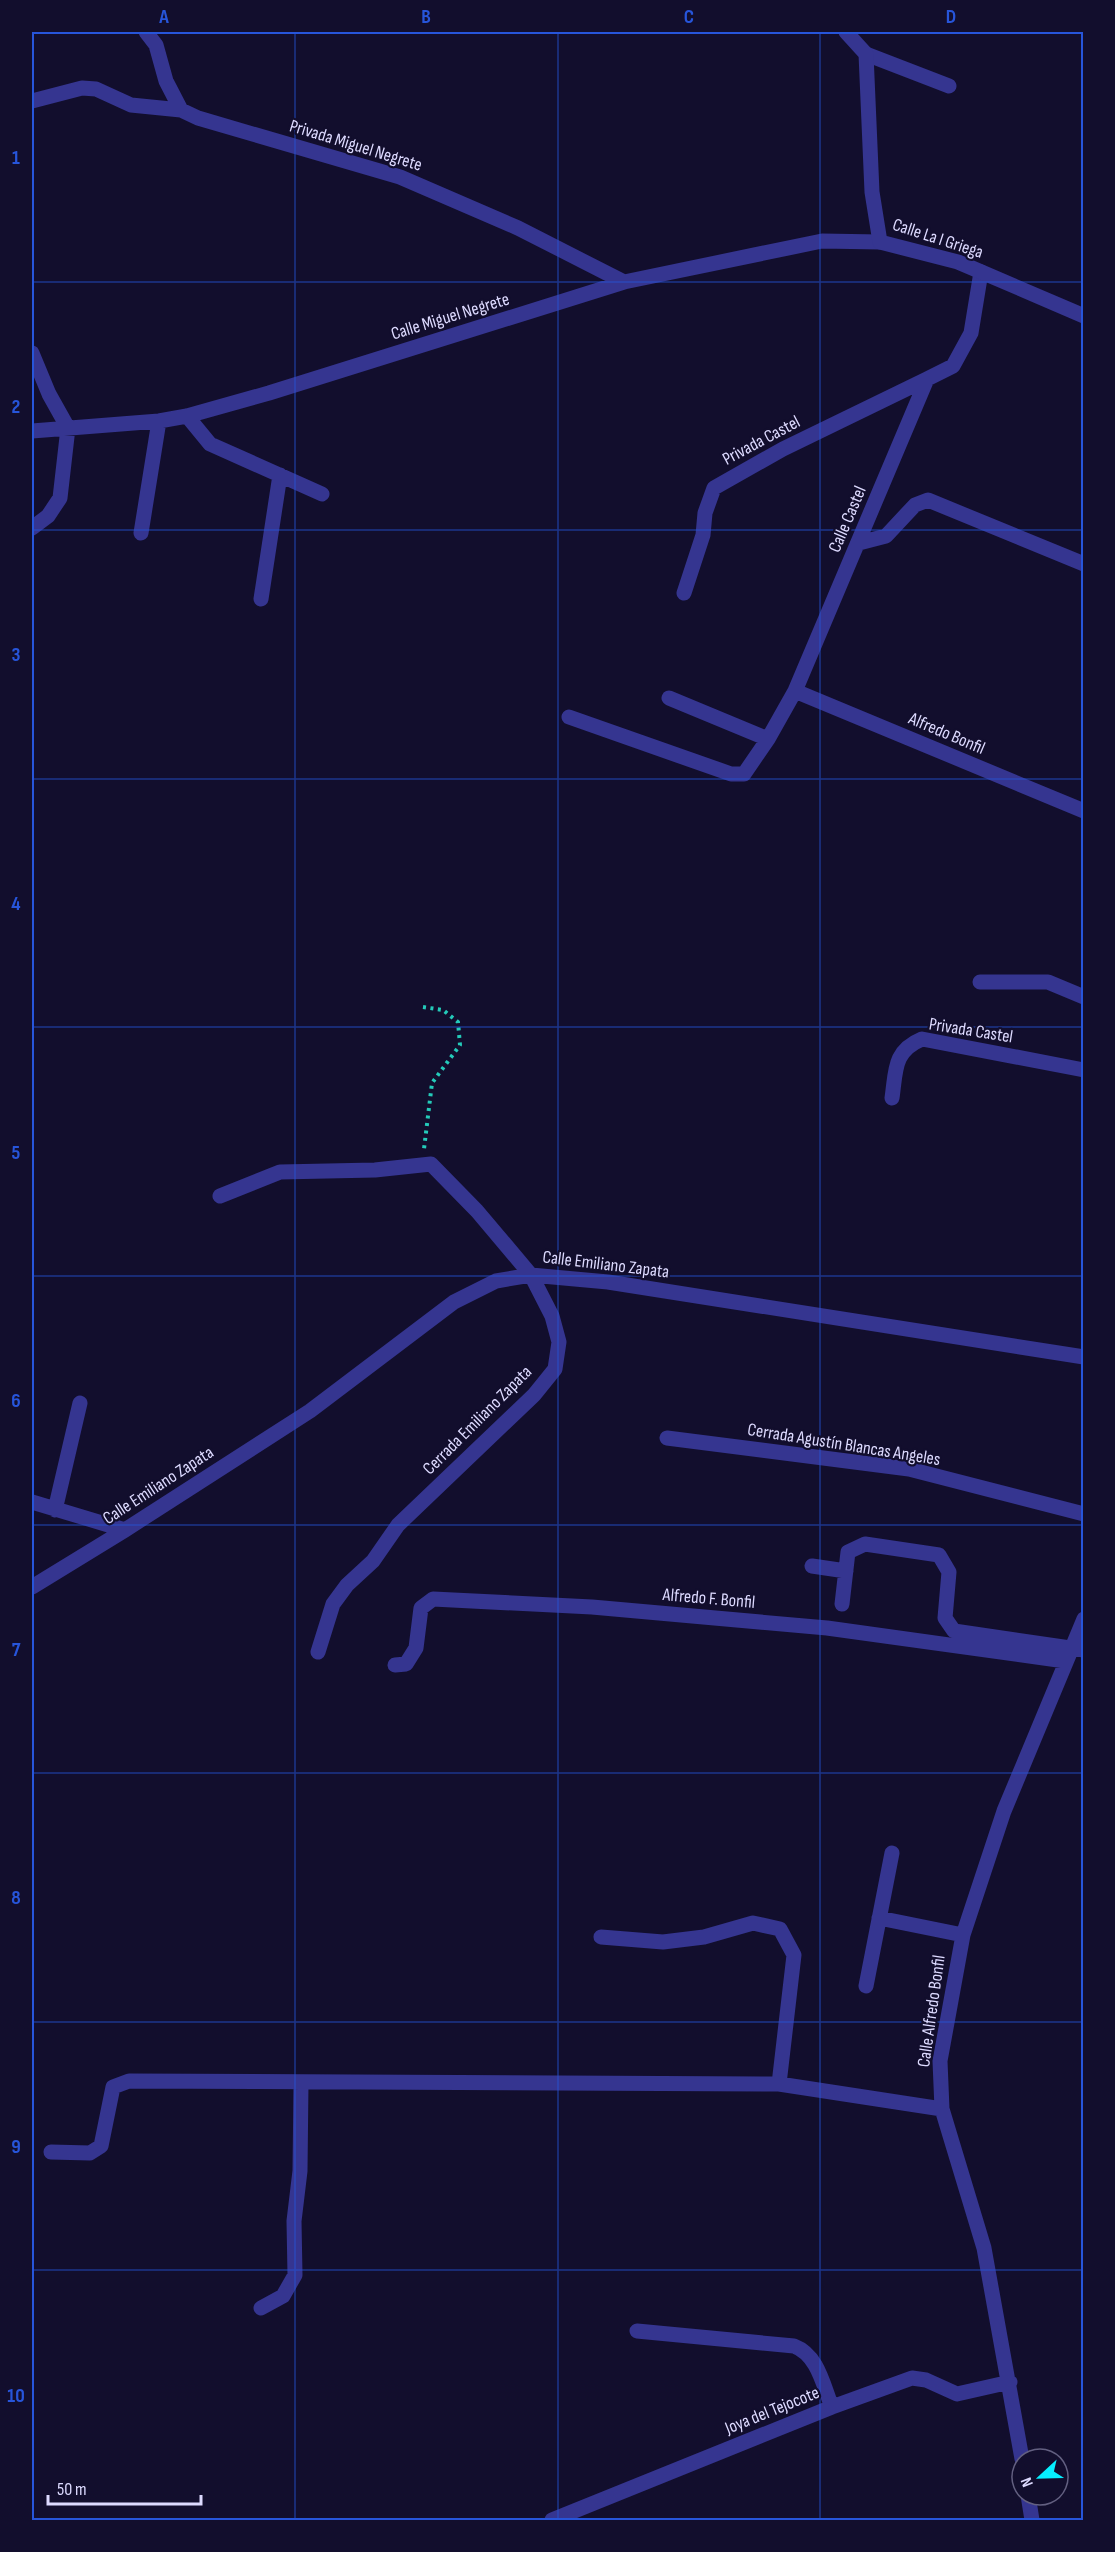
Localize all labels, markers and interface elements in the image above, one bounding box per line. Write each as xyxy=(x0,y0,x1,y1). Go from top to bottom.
text: A xyxy=(158,5,169,29)
text: B xyxy=(421,5,431,29)
text: C xyxy=(684,5,694,29)
text: D xyxy=(946,5,956,29)
street label: Privada Miguel Negrete xyxy=(287,115,425,176)
text: 1 xyxy=(12,146,20,170)
street label: Calle La I Griega xyxy=(890,214,986,263)
street label: Calle Miguel Negrete xyxy=(388,289,512,344)
text: 2 xyxy=(12,395,20,419)
street label: Privada Castel xyxy=(719,411,804,470)
street label: Calle Castel xyxy=(824,483,871,555)
text: 3 xyxy=(12,643,21,667)
street label: Alfredo Bonfil xyxy=(905,708,988,759)
text: 4 xyxy=(11,892,21,916)
street label: Privada Castel xyxy=(927,1013,1014,1047)
text: 5 xyxy=(12,1141,21,1165)
street label: Calle Emiliano Zapata xyxy=(541,1246,671,1283)
street label: Cerrada Emiliano Zapata xyxy=(419,1362,536,1479)
text: 6 xyxy=(11,1389,21,1413)
street label: Cerrada Agustín Blancas Angeles xyxy=(746,1419,942,1470)
street label: Calle Emiliano Zapata xyxy=(99,1442,217,1529)
street label: Alfredo F. Bonfil xyxy=(661,1584,756,1613)
text: 7 xyxy=(12,1638,21,1662)
text: 8 xyxy=(11,1886,21,1910)
street label: Calle Alfredo Bonfil xyxy=(913,1954,950,2068)
text: 9 xyxy=(11,2135,21,2159)
street label: Joya del Tejocote xyxy=(721,2382,822,2439)
text: 10 xyxy=(7,2384,25,2408)
north arrow xyxy=(1010,2447,1070,2507)
scale bar xyxy=(48,2468,201,2506)
text: N xyxy=(1017,2475,1038,2490)
text: 50 m xyxy=(57,2479,87,2500)

